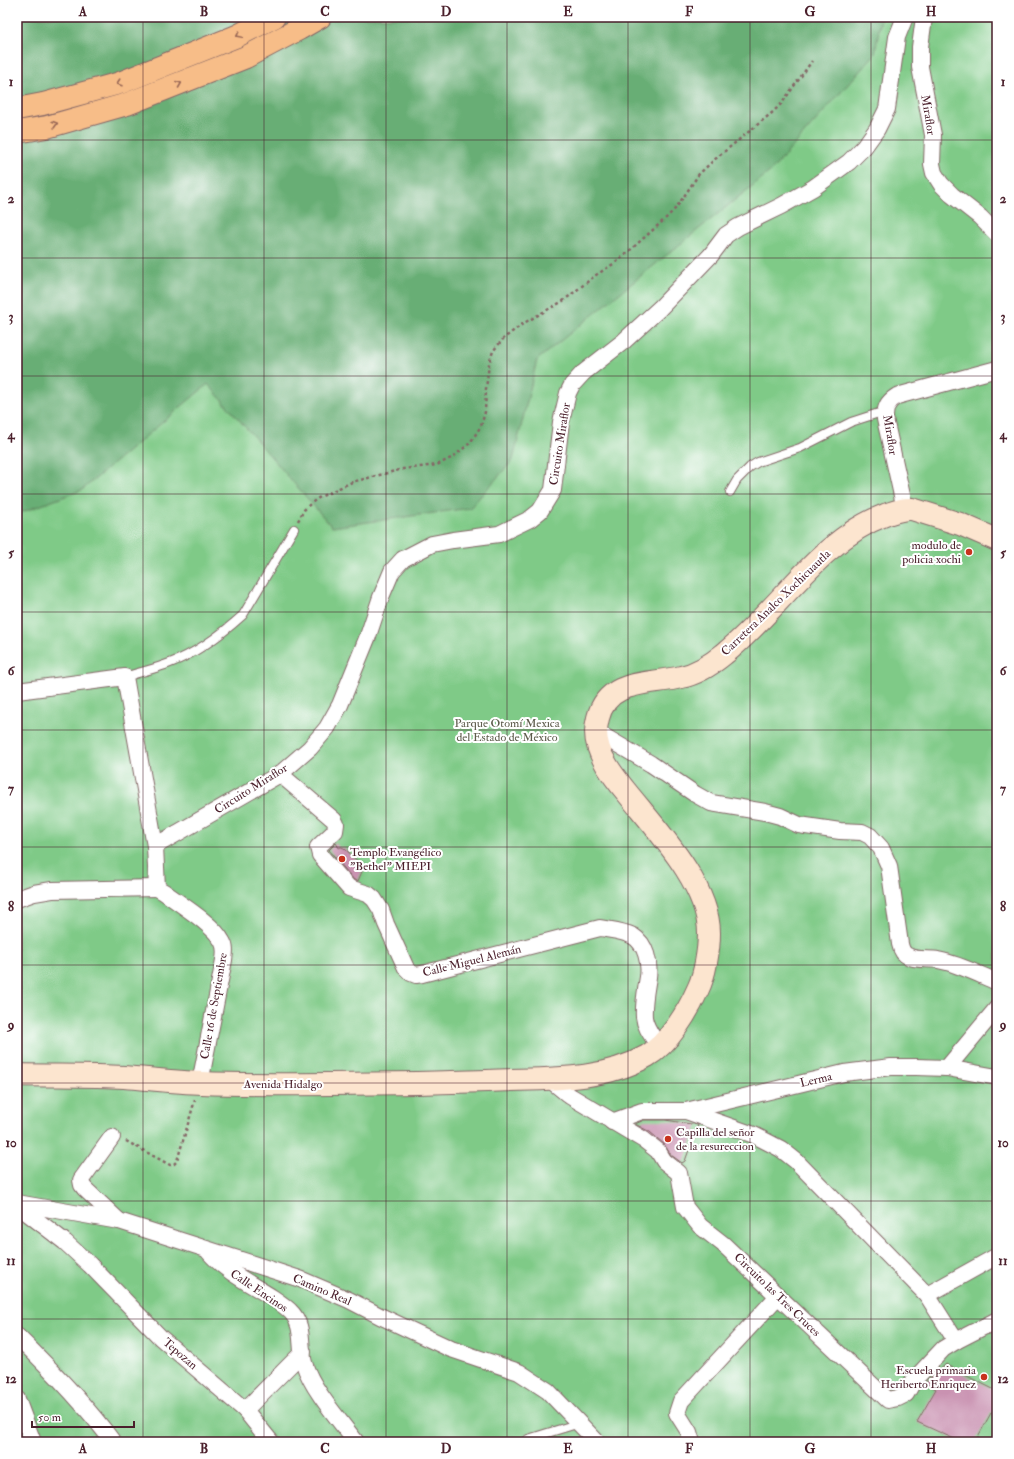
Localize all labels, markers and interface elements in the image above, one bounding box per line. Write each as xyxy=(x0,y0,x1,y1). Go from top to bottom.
text: A xyxy=(78,4,88,20)
text: B xyxy=(200,4,208,20)
text: C xyxy=(320,4,330,20)
text: D xyxy=(441,4,452,20)
text: E xyxy=(563,4,573,20)
text: F xyxy=(685,4,694,20)
text: G xyxy=(805,4,816,20)
text: H xyxy=(926,4,937,20)
one-way arrow xyxy=(236,30,244,38)
text: 1 xyxy=(9,74,14,90)
text: 1 xyxy=(1001,74,1006,90)
one-way arrow xyxy=(115,78,122,87)
one-way arrow xyxy=(175,80,182,88)
street label: Miraflor xyxy=(917,94,939,137)
one-way arrow xyxy=(52,120,59,129)
text: 2 xyxy=(8,191,15,207)
text: 2 xyxy=(1000,191,1007,207)
text: 3 xyxy=(9,309,14,325)
text: 3 xyxy=(1001,309,1006,325)
street label: Circuito Miraflor xyxy=(546,401,574,486)
street label: Miraflor xyxy=(879,414,901,457)
text: 4 xyxy=(6,427,15,443)
text: 4 xyxy=(998,427,1007,443)
place label: modulo de policia xochi xyxy=(901,538,961,567)
text: 5 xyxy=(8,545,14,561)
text: 5 xyxy=(1000,545,1006,561)
street label: Carretera Analco Xochicuautla xyxy=(718,546,835,659)
marker: modulo de policia xochi xyxy=(964,547,974,557)
text: 6 xyxy=(8,663,16,679)
text: 6 xyxy=(1000,663,1008,679)
park label: Parque Otomí Mexica del Estado de México xyxy=(454,716,561,745)
street label: Circuito Miraflor xyxy=(212,760,291,817)
text: 7 xyxy=(8,781,15,797)
text: 7 xyxy=(1000,781,1007,797)
place label: Templo Evangélico "Bethel" MIEPI xyxy=(350,845,442,874)
marker: Templo Evangélico "Bethel" MIEPI xyxy=(337,854,347,864)
text: 8 xyxy=(8,899,14,915)
text: 8 xyxy=(1000,899,1006,915)
street label: Calle Miguel Alemán xyxy=(421,941,523,981)
street label: Calle 16 de Septiembre xyxy=(197,952,231,1060)
text: 9 xyxy=(6,1017,15,1033)
text: 9 xyxy=(998,1017,1007,1033)
street label: Lerma xyxy=(799,1069,835,1091)
street label: Avenida Hidalgo xyxy=(243,1077,323,1092)
place label: Capilla del señor de la resureccion xyxy=(676,1125,755,1154)
marker: Capilla del señor de la resureccion xyxy=(663,1134,673,1144)
text: 10 xyxy=(5,1135,17,1151)
text: 10 xyxy=(997,1135,1009,1151)
street label: Circuito las Tres Cruces xyxy=(731,1250,823,1340)
text: 11 xyxy=(6,1253,16,1269)
text: 11 xyxy=(998,1253,1008,1269)
street label: Calle Encinos xyxy=(227,1266,291,1316)
street label: Camino Real xyxy=(290,1271,354,1309)
street label: Tepozan xyxy=(160,1335,200,1373)
place label: Escuela primaria Heriberto Enriquez xyxy=(880,1363,977,1392)
text: 12 xyxy=(5,1371,17,1387)
text: 12 xyxy=(997,1371,1009,1387)
marker: Escuela primaria Heriberto Enriquez xyxy=(979,1372,989,1382)
scale bar xyxy=(32,1403,134,1429)
text: 50 m xyxy=(38,1410,62,1425)
text: A xyxy=(78,1441,88,1457)
text: B xyxy=(200,1441,208,1457)
text: C xyxy=(320,1441,330,1457)
text: D xyxy=(441,1441,452,1457)
text: E xyxy=(563,1441,573,1457)
text: F xyxy=(685,1441,694,1457)
text: G xyxy=(805,1441,816,1457)
text: H xyxy=(926,1441,937,1457)

